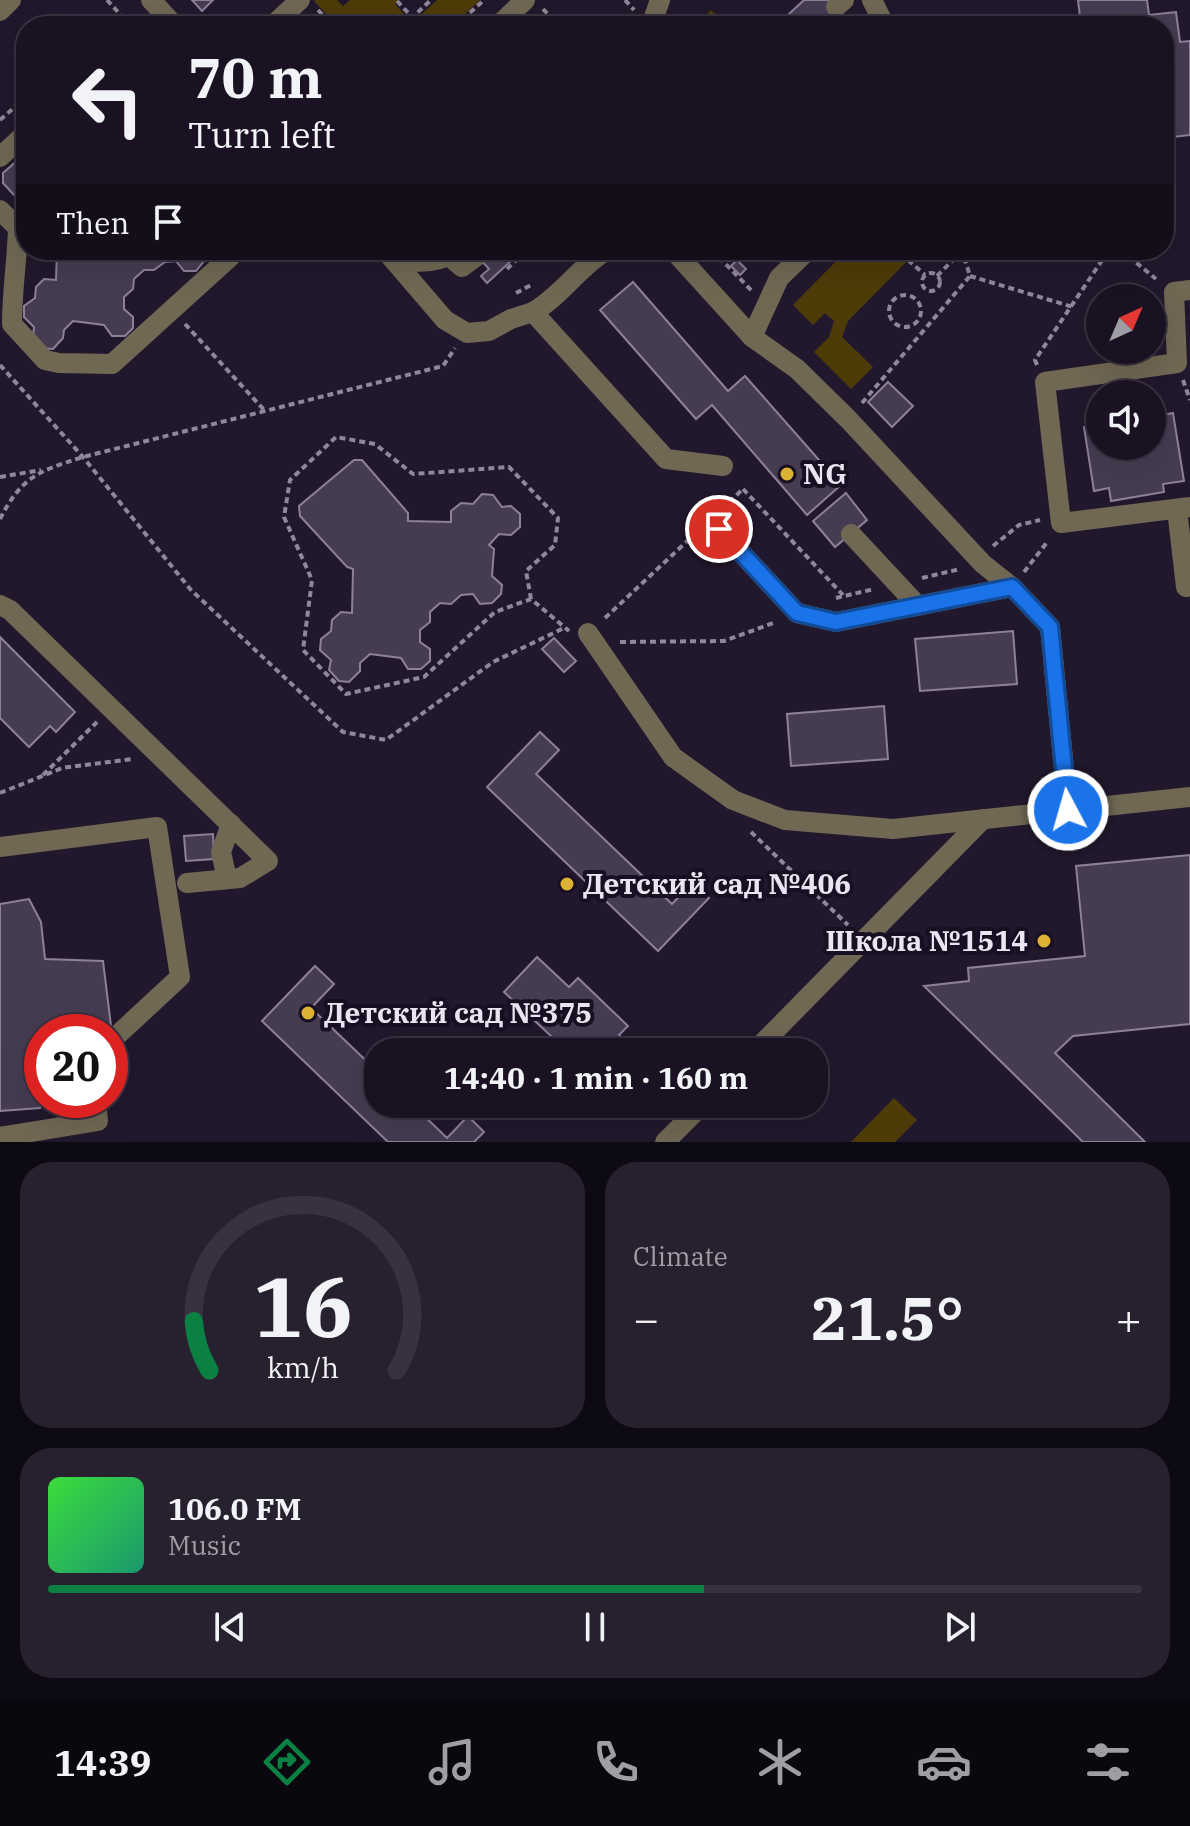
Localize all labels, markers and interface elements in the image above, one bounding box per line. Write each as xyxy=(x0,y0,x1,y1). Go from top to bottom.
text: 70 m xyxy=(188,41,323,113)
icon: left xyxy=(56,48,160,152)
text: Turn left xyxy=(188,111,335,158)
icon: arrive xyxy=(146,200,190,244)
text: Then xyxy=(56,203,130,242)
north arrow xyxy=(1086,284,1166,364)
map controls xyxy=(1086,284,1166,460)
button: sound xyxy=(1086,380,1166,460)
place label: NG xyxy=(803,455,847,492)
marker: NG xyxy=(778,465,796,483)
pin xyxy=(685,495,753,563)
icon: arrive xyxy=(697,507,741,551)
position arrow xyxy=(1026,768,1110,852)
place label: Детский сад №406 xyxy=(583,865,851,902)
marker: Детский сад №406 xyxy=(558,875,576,893)
place label: Школа №1514 xyxy=(826,922,1028,959)
marker: Школа №1514 xyxy=(1035,932,1053,950)
place label: Детский сад №375 xyxy=(324,994,592,1031)
marker: Детский сад №375 xyxy=(299,1004,317,1022)
speed limit sign: 20 xyxy=(24,1014,128,1118)
text: 14:40 · 1 min · 160 m xyxy=(444,1058,748,1097)
text: Climate xyxy=(633,1239,728,1273)
text: 16 xyxy=(253,1252,352,1360)
text: 21.5° xyxy=(811,1278,964,1357)
text: − xyxy=(633,1290,659,1347)
text: + xyxy=(1116,1290,1142,1347)
text: km/h xyxy=(266,1349,339,1386)
text: 106.0 FM xyxy=(168,1489,301,1528)
text: Music xyxy=(168,1528,241,1562)
icon: previous xyxy=(208,1605,252,1649)
icon: pause xyxy=(573,1605,617,1649)
icon: next xyxy=(938,1605,982,1649)
icon: directions xyxy=(259,1734,315,1790)
icon: music xyxy=(424,1734,480,1790)
icon: phone xyxy=(588,1734,644,1790)
icon: climate xyxy=(752,1734,808,1790)
icon: car xyxy=(916,1734,972,1790)
icon: filters xyxy=(1080,1734,1136,1790)
text: 14:39 xyxy=(54,1739,151,1786)

